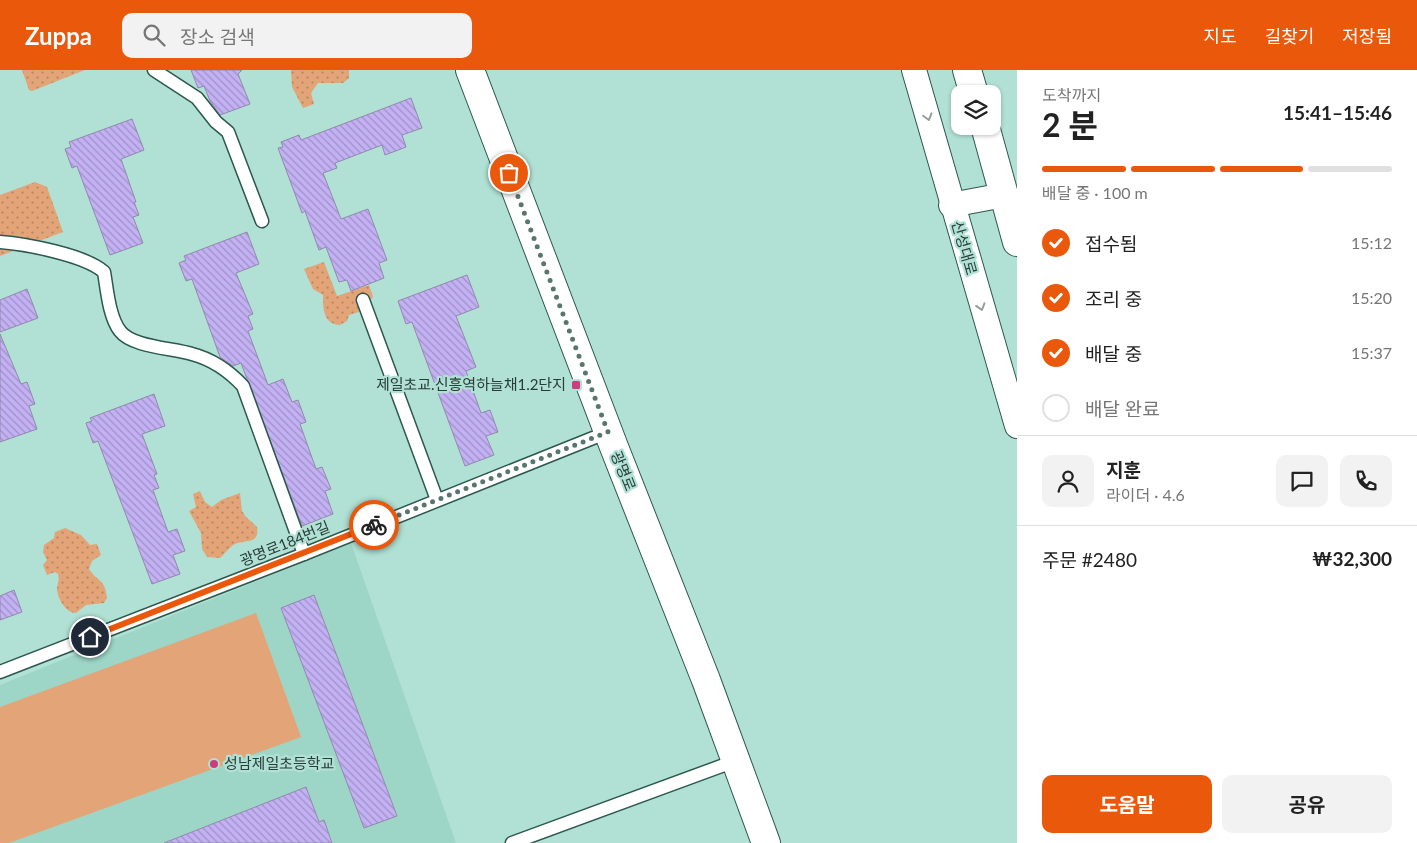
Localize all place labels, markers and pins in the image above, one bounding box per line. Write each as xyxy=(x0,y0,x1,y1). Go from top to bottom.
pin xyxy=(488,152,530,194)
place label: 제일초교.신흥역하늘채1.2단지 xyxy=(376,375,566,393)
marker: 제일초교.신흥역하늘채1.2단지 xyxy=(570,379,582,391)
pin xyxy=(69,616,111,658)
place label: 성남제일초등학교 xyxy=(224,754,334,772)
marker: 성남제일초등학교 xyxy=(208,758,220,770)

